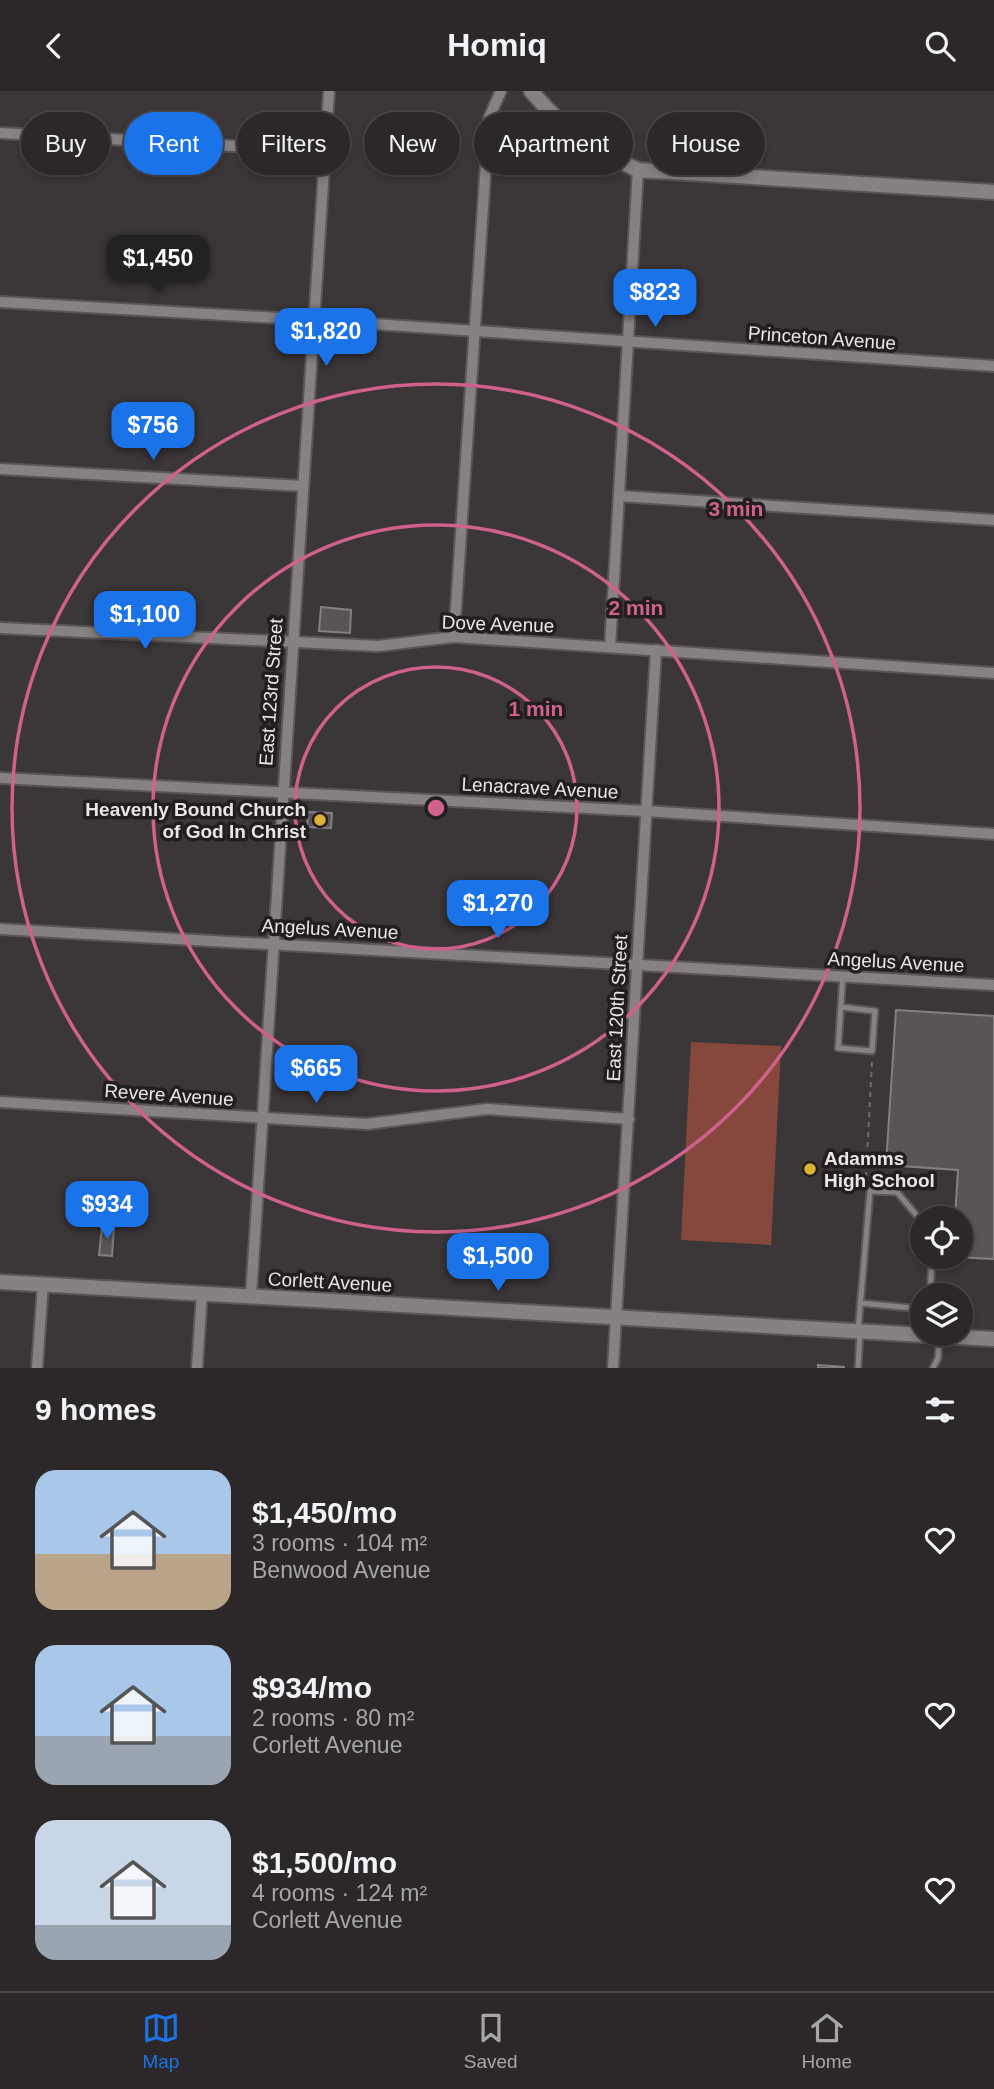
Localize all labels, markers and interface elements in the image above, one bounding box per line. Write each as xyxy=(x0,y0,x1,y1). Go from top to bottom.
icon: back xyxy=(35,27,73,65)
text: Homiq xyxy=(447,27,547,63)
icon: search xyxy=(921,27,959,65)
chip: Buy xyxy=(21,112,110,175)
chip: Rent xyxy=(124,112,223,175)
chip: Filters xyxy=(237,112,350,175)
chip: New xyxy=(364,112,460,175)
chip: Apartment xyxy=(474,112,633,175)
chip: House xyxy=(647,112,765,175)
pin: $1,450 xyxy=(101,235,215,295)
text: $1,450 xyxy=(123,245,193,271)
pin: $823 xyxy=(614,269,696,329)
text: $823 xyxy=(629,279,681,305)
pin: $1,820 xyxy=(269,309,383,368)
text: $1,820 xyxy=(291,318,361,344)
street label: Princeton Avenue xyxy=(747,322,897,354)
pin: $756 xyxy=(112,403,194,462)
text: $756 xyxy=(127,412,179,438)
text: 3 min xyxy=(709,497,763,520)
pin: $1,100 xyxy=(88,591,202,651)
text: 2 min xyxy=(609,596,663,619)
text: $1,100 xyxy=(110,601,180,627)
street label: Dove Avenue xyxy=(441,612,555,636)
street label: East 123rd Street xyxy=(255,617,287,766)
text: 1 min xyxy=(509,697,563,720)
street label: Lenacrave Avenue xyxy=(461,773,619,803)
centre of rings xyxy=(424,796,448,820)
place label: Heavenly Bound Church of God In Christ xyxy=(85,799,307,842)
marker: Heavenly Bound Church of God In Christ xyxy=(312,812,328,828)
pin: $1,270 xyxy=(441,881,555,940)
text: $1,270 xyxy=(463,890,533,916)
street label: Angelus Avenue xyxy=(261,915,399,943)
street label: East 120th Street xyxy=(603,933,631,1082)
street label: Angelus Avenue xyxy=(827,948,965,976)
pin: $665 xyxy=(275,1045,357,1105)
text: $665 xyxy=(290,1055,342,1081)
street label: Revere Avenue xyxy=(104,1080,234,1110)
place label: Adamms High School xyxy=(824,1148,935,1191)
marker: Adamms High School xyxy=(802,1161,818,1177)
pin: $934 xyxy=(66,1181,148,1241)
text: $934 xyxy=(81,1191,133,1217)
map controls xyxy=(910,1206,973,1346)
button: locate xyxy=(910,1206,973,1269)
pin: $1,500 xyxy=(441,1233,555,1293)
text: $1,500 xyxy=(463,1243,533,1269)
street label: Corlett Avenue xyxy=(267,1268,393,1296)
button: layers xyxy=(910,1283,973,1346)
icon: filters xyxy=(921,1391,959,1429)
text: 9 homes xyxy=(35,1393,157,1426)
text: $1,450/mo xyxy=(252,1496,397,1529)
icon: home xyxy=(91,1498,175,1582)
icon: heart xyxy=(921,1521,959,1559)
text: 3 rooms · 104 m² xyxy=(252,1530,427,1556)
text: Benwood Avenue xyxy=(252,1557,431,1583)
text: $934/mo xyxy=(252,1671,372,1704)
icon: home xyxy=(91,1673,175,1757)
icon: heart xyxy=(921,1696,959,1734)
text: 2 rooms · 80 m² xyxy=(252,1705,414,1731)
text: Corlett Avenue xyxy=(252,1732,402,1758)
text: $1,500/mo xyxy=(252,1846,397,1879)
icon: home xyxy=(91,1848,175,1932)
icon: heart xyxy=(921,1871,959,1909)
text: 4 rooms · 124 m² xyxy=(252,1880,427,1906)
text: Corlett Avenue xyxy=(252,1907,402,1933)
tab: Map xyxy=(142,2009,180,2073)
tab: Saved xyxy=(464,2009,518,2073)
tab: Home xyxy=(801,2009,852,2073)

